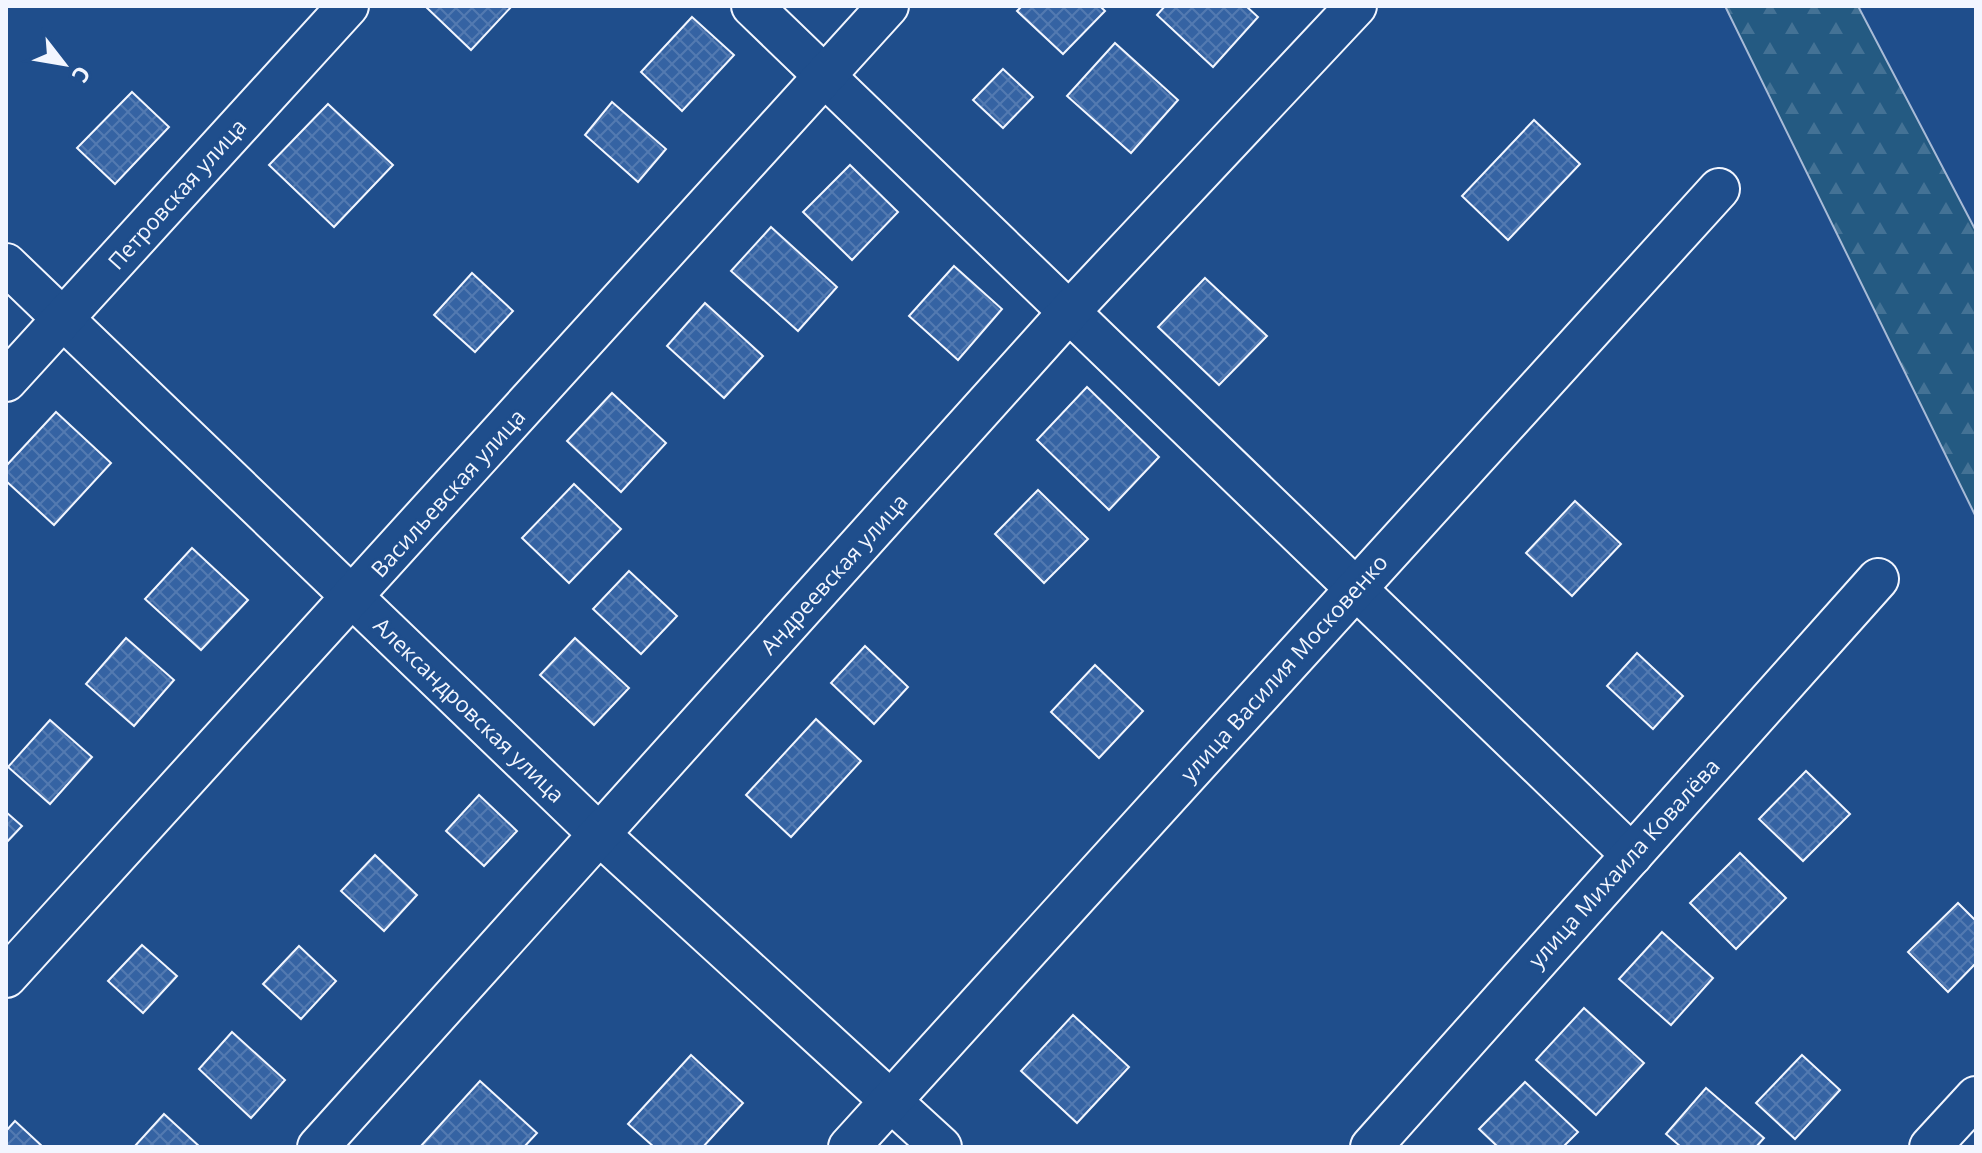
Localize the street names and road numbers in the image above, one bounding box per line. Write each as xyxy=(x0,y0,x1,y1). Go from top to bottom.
street label: Петровская улица xyxy=(100,111,252,275)
street label: Васильевская улица xyxy=(363,402,531,583)
street label: Андреевская улица xyxy=(753,486,914,660)
street label: улица Василия Московенко xyxy=(1173,547,1394,788)
street label: Александровская улица xyxy=(368,610,572,808)
street label: улица Михаила Ковалёва xyxy=(1521,751,1726,974)

